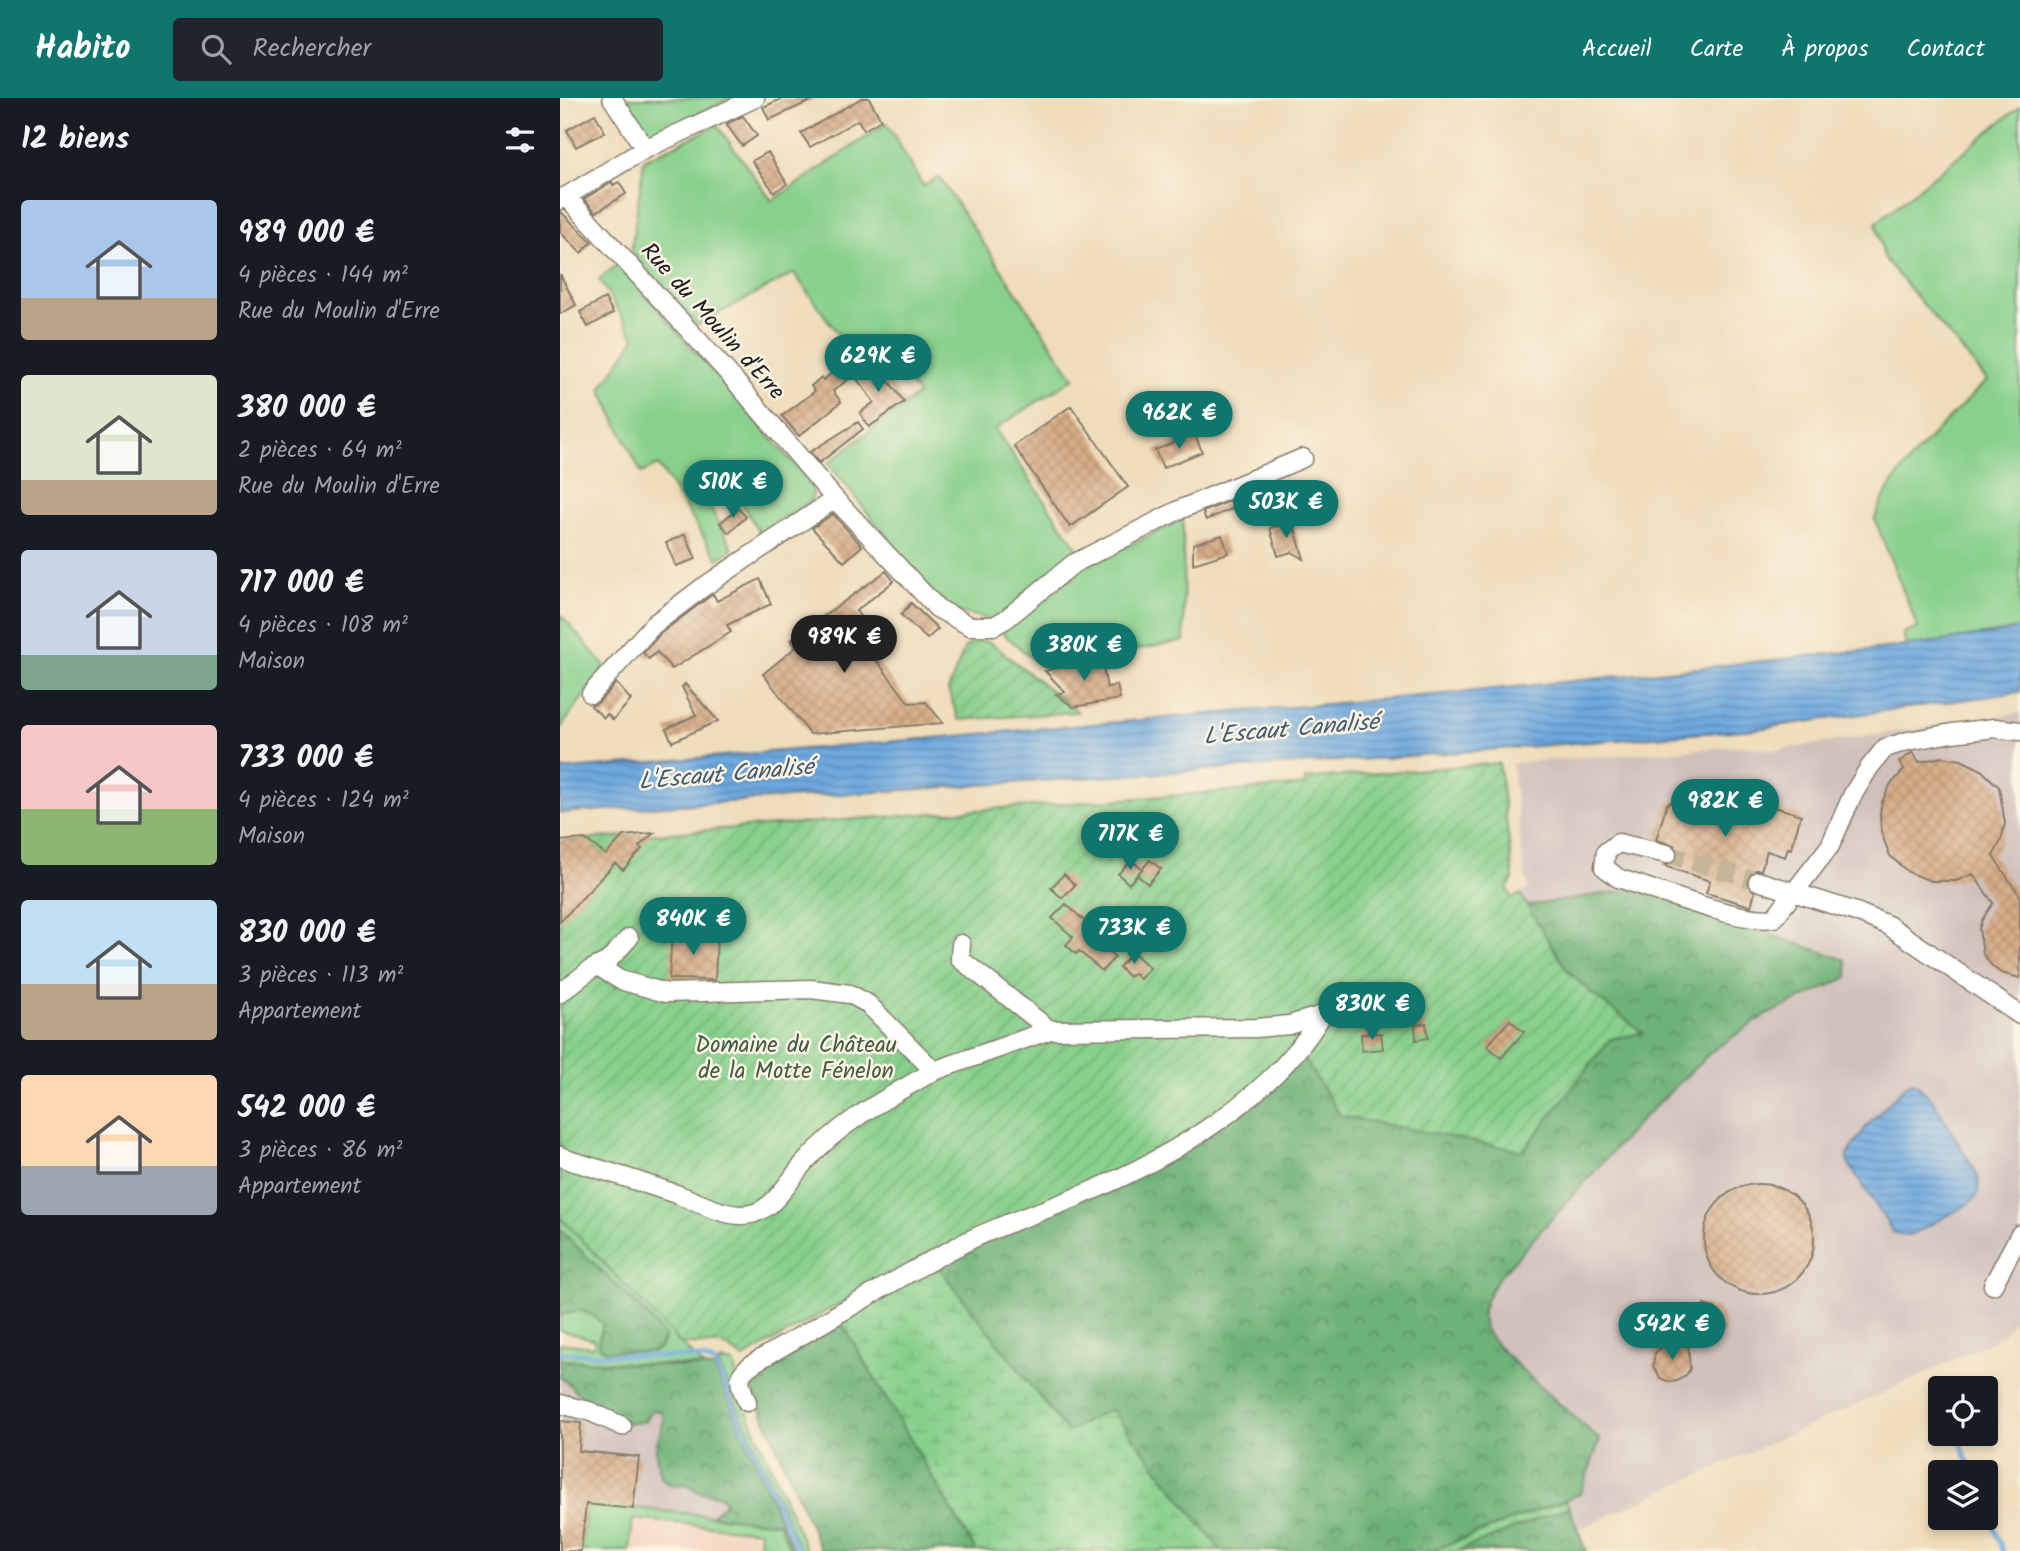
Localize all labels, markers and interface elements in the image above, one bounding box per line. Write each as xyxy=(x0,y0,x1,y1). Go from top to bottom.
search box xyxy=(173,18,663,81)
text: Habito xyxy=(35,23,131,76)
text: Rechercher xyxy=(253,28,371,70)
icon: search xyxy=(197,30,235,68)
text: Accueil xyxy=(1582,30,1652,69)
text: Carte xyxy=(1690,30,1743,69)
text: À propos xyxy=(1781,30,1868,69)
text: Contact xyxy=(1906,30,1985,69)
text: 12 biens xyxy=(21,116,129,164)
icon: filters xyxy=(501,121,539,159)
text: 989 000 € xyxy=(238,210,374,258)
icon: home xyxy=(77,228,161,312)
street label: Rue du Moulin d'Erre xyxy=(631,235,793,409)
text: 4 pièces · 144 m² xyxy=(238,258,408,294)
text: Rue du Moulin d'Erre xyxy=(238,294,440,330)
pin: 629K € xyxy=(821,334,935,394)
text: 629K € xyxy=(841,339,915,375)
text: 380 000 € xyxy=(238,385,376,433)
pin: 962K € xyxy=(1122,392,1236,451)
text: 962K € xyxy=(1142,396,1216,432)
icon: home xyxy=(77,403,161,487)
text: 2 pièces · 64 m² xyxy=(238,433,401,469)
pin: 510K € xyxy=(676,460,790,520)
text: 510K € xyxy=(699,465,767,501)
text: Rue du Moulin d'Erre xyxy=(238,469,440,505)
pin: 503K € xyxy=(1229,480,1343,540)
text: 503K € xyxy=(1249,485,1323,521)
text: 717 000 € xyxy=(238,560,364,608)
icon: home xyxy=(77,578,161,662)
text: 4 pièces · 108 m² xyxy=(238,608,408,644)
pin: 989K € xyxy=(787,616,901,675)
text: 989K € xyxy=(807,620,881,656)
pin: 380K € xyxy=(1027,624,1141,683)
text: 380K € xyxy=(1046,628,1122,664)
text: Maison xyxy=(238,644,305,680)
water label: L'Escaut Canalisé xyxy=(1202,702,1385,757)
text: 733 000 € xyxy=(238,735,373,783)
water label: L'Escaut Canalisé xyxy=(637,747,820,802)
icon: home xyxy=(77,753,161,837)
pin: 982K € xyxy=(1668,780,1782,839)
text: 4 pièces · 124 m² xyxy=(238,783,409,819)
text: 982K € xyxy=(1687,784,1763,820)
pin: 717K € xyxy=(1073,812,1187,872)
text: 717K € xyxy=(1097,817,1163,853)
text: Maison xyxy=(238,819,305,855)
pin: 840K € xyxy=(636,898,750,957)
text: 840K € xyxy=(655,902,731,938)
pin: 733K € xyxy=(1077,906,1191,966)
text: 830 000 € xyxy=(238,910,376,958)
text: 733K € xyxy=(1097,911,1171,947)
icon: home xyxy=(77,928,161,1012)
text: 3 pièces · 113 m² xyxy=(238,958,403,994)
pin: 830K € xyxy=(1315,982,1429,1042)
text: 830K € xyxy=(1334,987,1410,1023)
text: Appartement xyxy=(238,994,361,1030)
park label: Domaine du Château de la Motte Fénelon xyxy=(695,1028,897,1090)
text: 542 000 € xyxy=(238,1085,375,1133)
icon: home xyxy=(77,1103,161,1187)
text: 3 pièces · 86 m² xyxy=(238,1133,402,1169)
text: Appartement xyxy=(238,1169,361,1205)
pin: 542K € xyxy=(1615,1302,1729,1362)
text: 542K € xyxy=(1635,1307,1709,1343)
map controls xyxy=(1928,1376,1998,1530)
button: locate xyxy=(1928,1376,1998,1446)
button: layers xyxy=(1928,1460,1998,1530)

